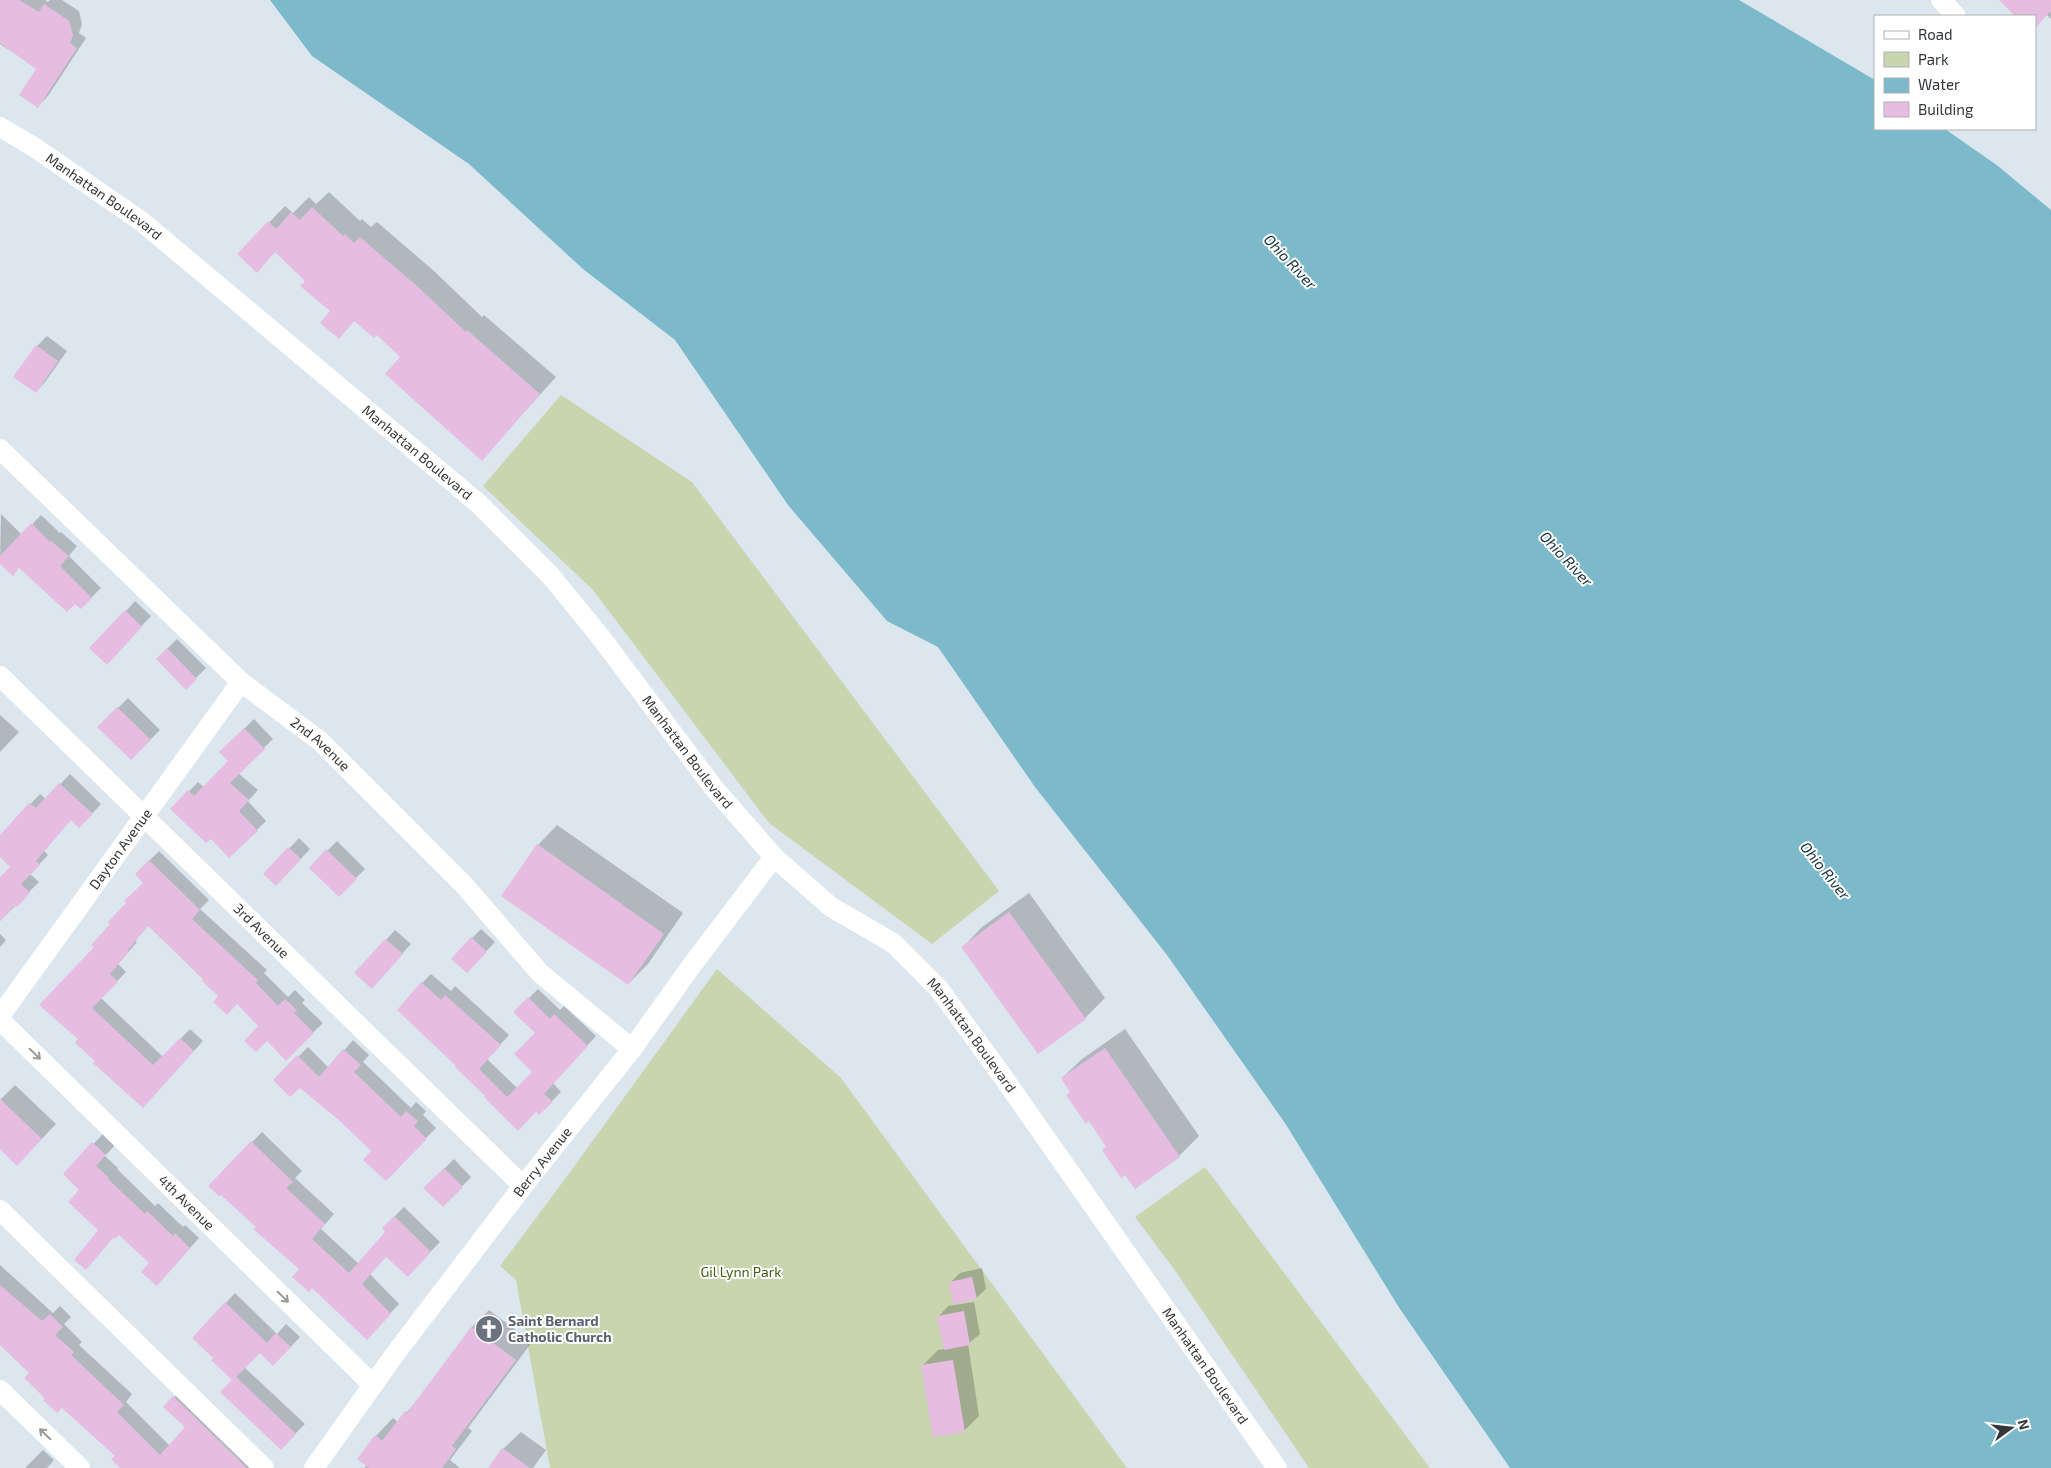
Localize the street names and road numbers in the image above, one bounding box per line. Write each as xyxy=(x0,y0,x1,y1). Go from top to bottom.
street label: Manhattan Boulevard xyxy=(43,149,166,243)
street label: Manhattan Boulevard xyxy=(359,401,476,503)
street label: Manhattan Boulevard xyxy=(639,692,737,812)
street label: 2nd Avenue xyxy=(287,713,354,774)
street label: Dayton Avenue xyxy=(85,805,155,892)
street label: 3rd Avenue xyxy=(230,900,293,961)
street label: Manhattan Boulevard xyxy=(924,974,1020,1095)
street label: Berry Avenue xyxy=(509,1123,575,1200)
street label: 4th Avenue xyxy=(155,1171,219,1233)
street label: Manhattan Boulevard xyxy=(1159,1304,1252,1427)

